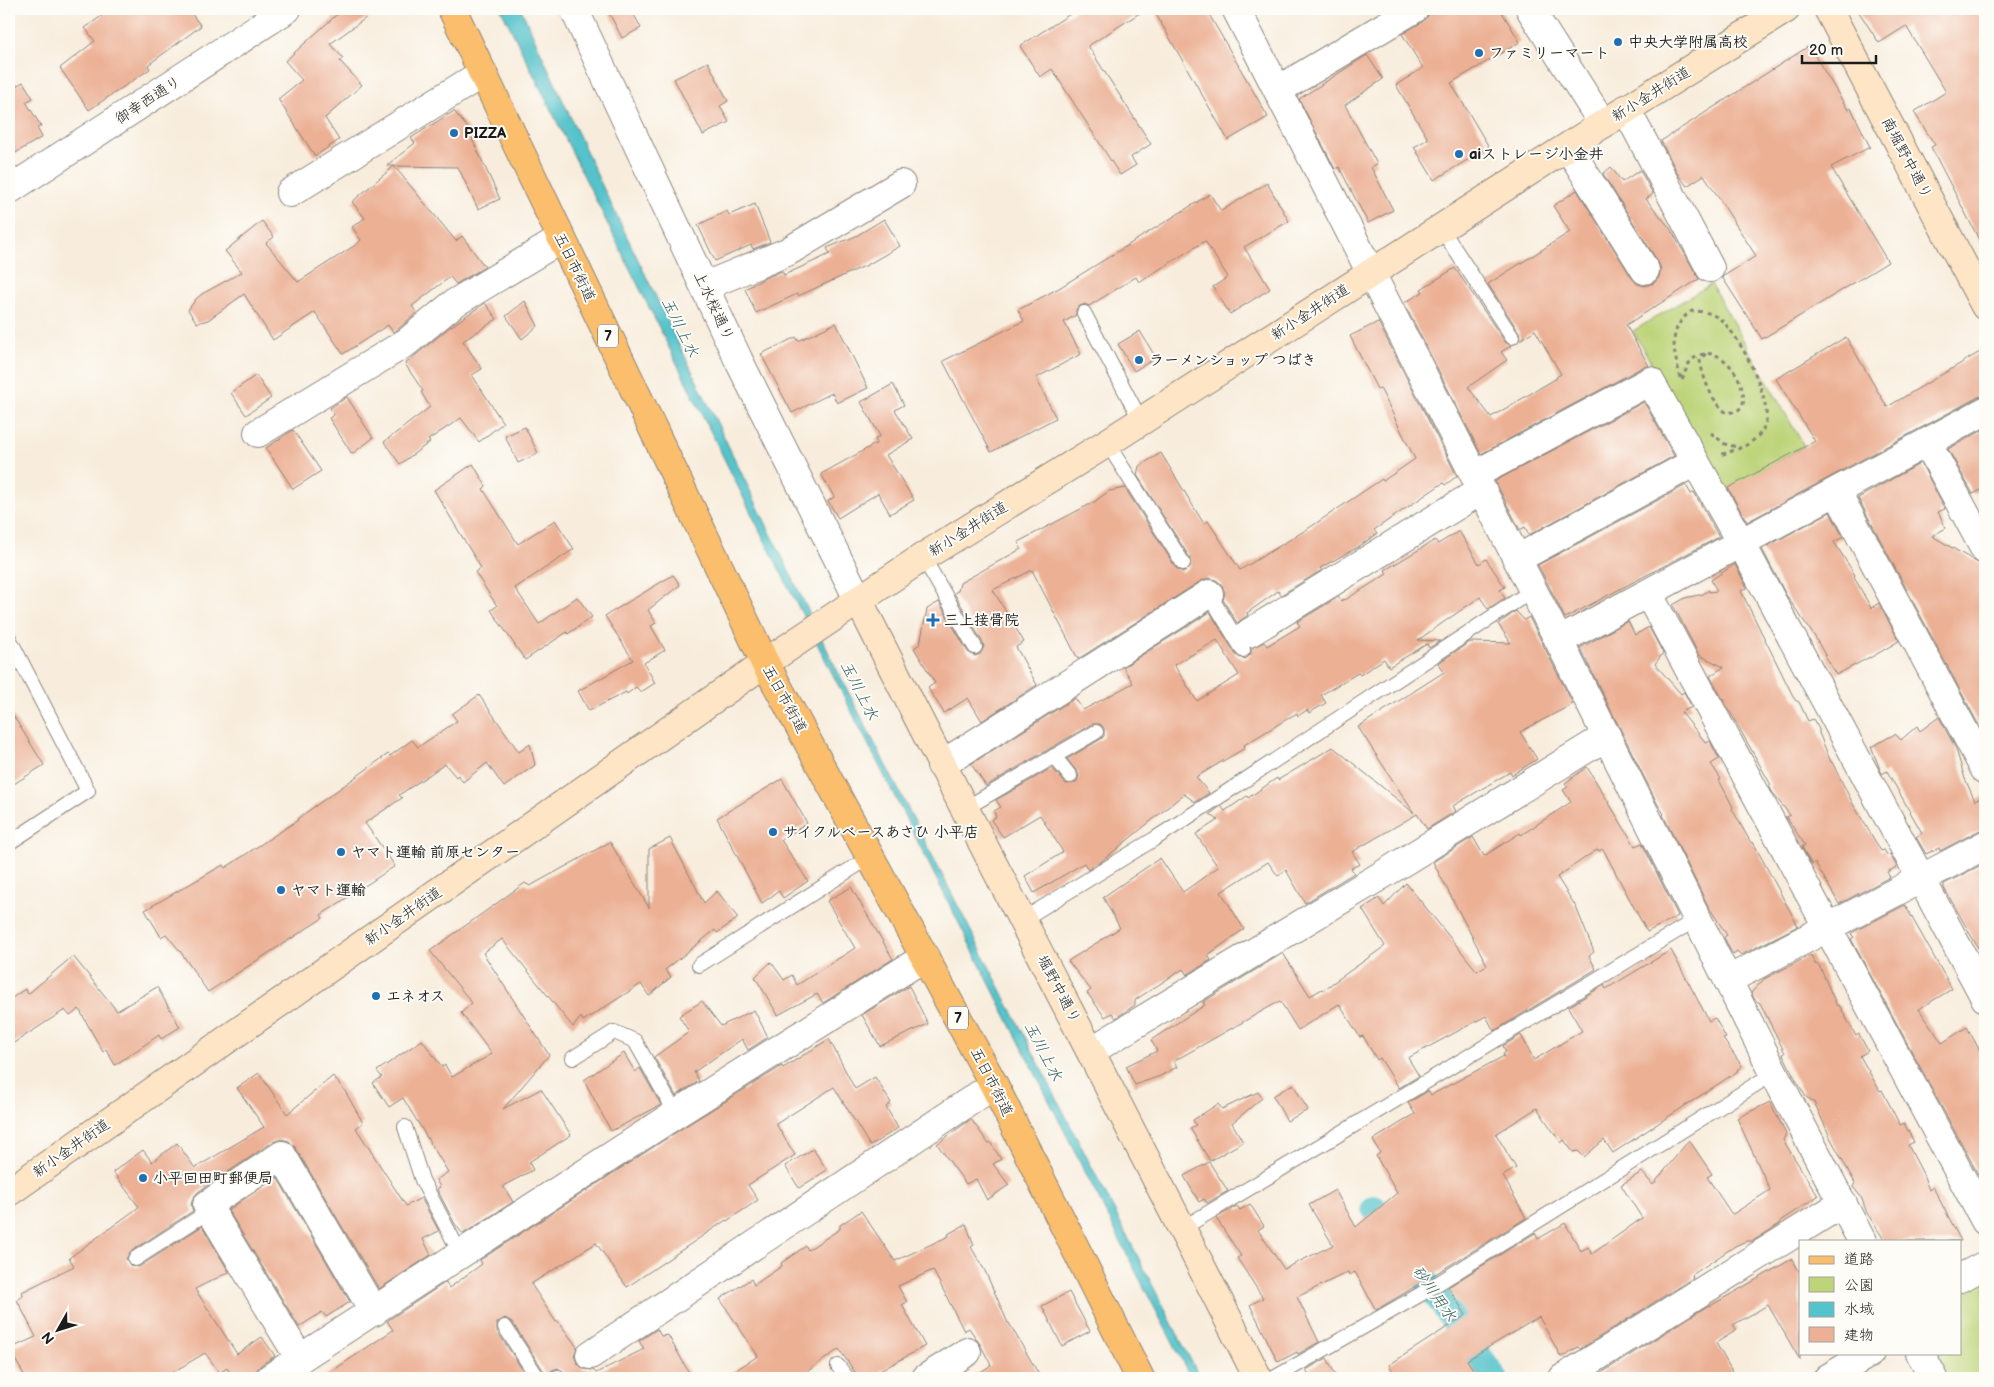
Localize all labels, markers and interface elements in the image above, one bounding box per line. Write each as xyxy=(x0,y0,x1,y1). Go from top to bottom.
scale bar xyxy=(1802,32,1875,64)
place label: 中央大学附属高校 xyxy=(1628,33,1748,52)
marker: 中央大学附属高校 xyxy=(1612,36,1624,48)
text: 20 m xyxy=(1809,41,1843,60)
place label: ファミリーマート xyxy=(1489,44,1610,63)
marker: ファミリーマート xyxy=(1473,47,1485,59)
street label: 新小金井街道 xyxy=(1608,63,1694,126)
street label: 御幸西通り xyxy=(112,72,185,129)
street label: 南堀野中通り xyxy=(1877,114,1936,202)
place label: PIZZA xyxy=(464,124,507,143)
marker: PIZZA xyxy=(448,127,460,139)
place label: aiストレージ小金井 xyxy=(1469,145,1603,164)
marker: aiストレージ小金井 xyxy=(1453,148,1465,160)
street label: 五日市街道 xyxy=(550,229,600,305)
street label: 上水桜通り xyxy=(689,268,738,344)
street label: 新小金井街道 xyxy=(1267,280,1353,345)
water label: 玉川上水 xyxy=(657,295,702,361)
road number: 7 xyxy=(598,324,618,348)
place label: ラーメンショップ つばき xyxy=(1149,351,1317,370)
marker: ラーメンショップ つばき xyxy=(1133,354,1145,366)
street label: 新小金井街道 xyxy=(925,498,1011,561)
place label: 三上接骨院 xyxy=(944,611,1019,630)
marker: 三上接骨院 xyxy=(926,613,940,627)
water label: 玉川上水 xyxy=(836,658,882,724)
street label: 五日市街道 xyxy=(758,662,811,737)
place label: サイクルベースあさひ 小平店 xyxy=(783,823,979,842)
marker: サイクルベースあさひ 小平店 xyxy=(767,826,779,838)
place label: ヤマト運輸 前原センター xyxy=(351,843,520,862)
marker: ヤマト運輸 前原センター xyxy=(335,846,347,858)
place label: ヤマト運輸 xyxy=(291,881,366,900)
street label: 新小金井街道 xyxy=(361,883,446,950)
marker: ヤマト運輸 xyxy=(275,884,287,896)
street label: 堀野中通り xyxy=(1033,952,1085,1027)
place label: エネオス xyxy=(386,987,445,1006)
marker: エネオス xyxy=(370,990,382,1002)
road number: 7 xyxy=(948,1006,968,1030)
water label: 玉川上水 xyxy=(1020,1019,1066,1085)
street label: 五日市街道 xyxy=(966,1044,1017,1120)
street label: 新小金井街道 xyxy=(29,1115,114,1182)
place label: 小平回田町郵便局 xyxy=(153,1169,273,1188)
marker: 小平回田町郵便局 xyxy=(137,1172,149,1184)
legend xyxy=(1799,1240,1962,1354)
text: 道路 xyxy=(1844,1250,1874,1269)
water label: 砂川用水 xyxy=(1408,1262,1460,1326)
text: 公園 xyxy=(1844,1276,1874,1295)
text: 水域 xyxy=(1844,1300,1874,1319)
north arrow xyxy=(32,1304,82,1354)
text: 建物 xyxy=(1844,1326,1874,1345)
text: N xyxy=(38,1328,58,1347)

